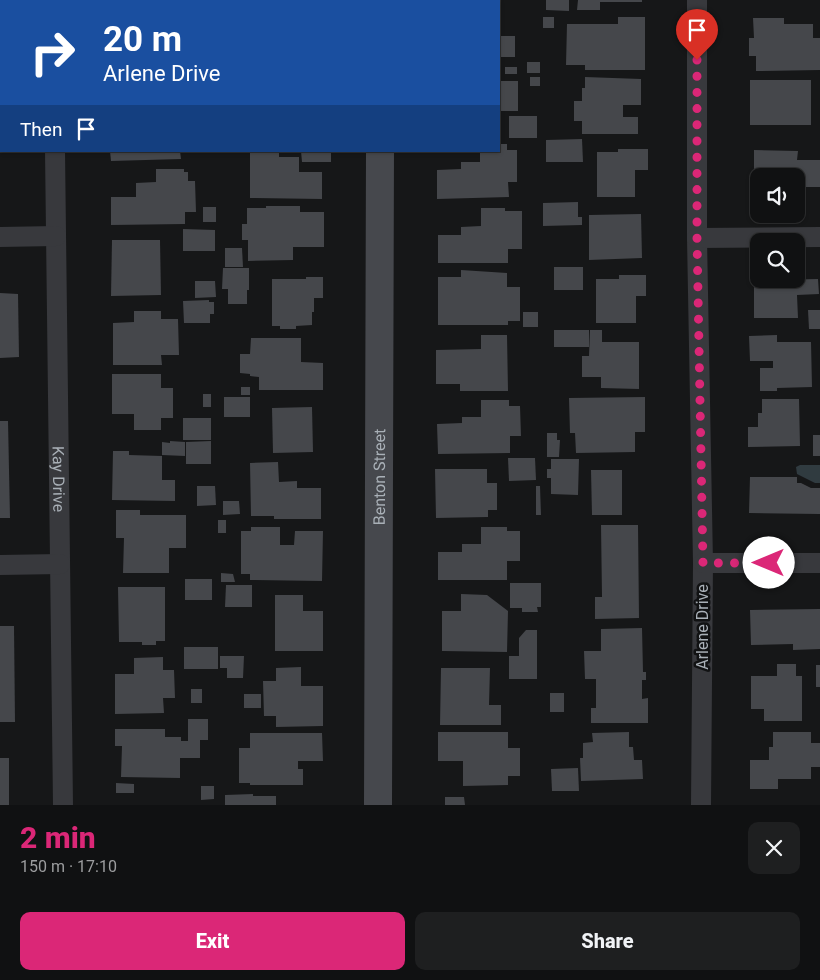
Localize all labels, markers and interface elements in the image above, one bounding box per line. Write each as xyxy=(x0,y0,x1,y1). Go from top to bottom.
pin xyxy=(676,9,718,60)
icon: arrive xyxy=(683,16,711,44)
text: 20 m xyxy=(103,19,182,60)
icon: right xyxy=(20,20,85,85)
text: Arlene Drive xyxy=(103,61,221,86)
icon: arrive xyxy=(72,115,100,143)
text: Then xyxy=(20,118,62,141)
map controls xyxy=(750,168,805,288)
button: sound xyxy=(750,168,805,223)
button: search xyxy=(750,233,805,288)
street label: Benton Street xyxy=(369,429,389,525)
street label: Kay Drive xyxy=(49,446,69,512)
position arrow xyxy=(742,536,794,588)
street label: Arlene Drive xyxy=(693,584,712,670)
text: 2 min xyxy=(20,820,96,855)
button: close xyxy=(748,822,800,874)
text: 150 m · 17:10 xyxy=(20,857,117,876)
button: Exit xyxy=(20,912,405,970)
button: Share xyxy=(415,912,800,970)

